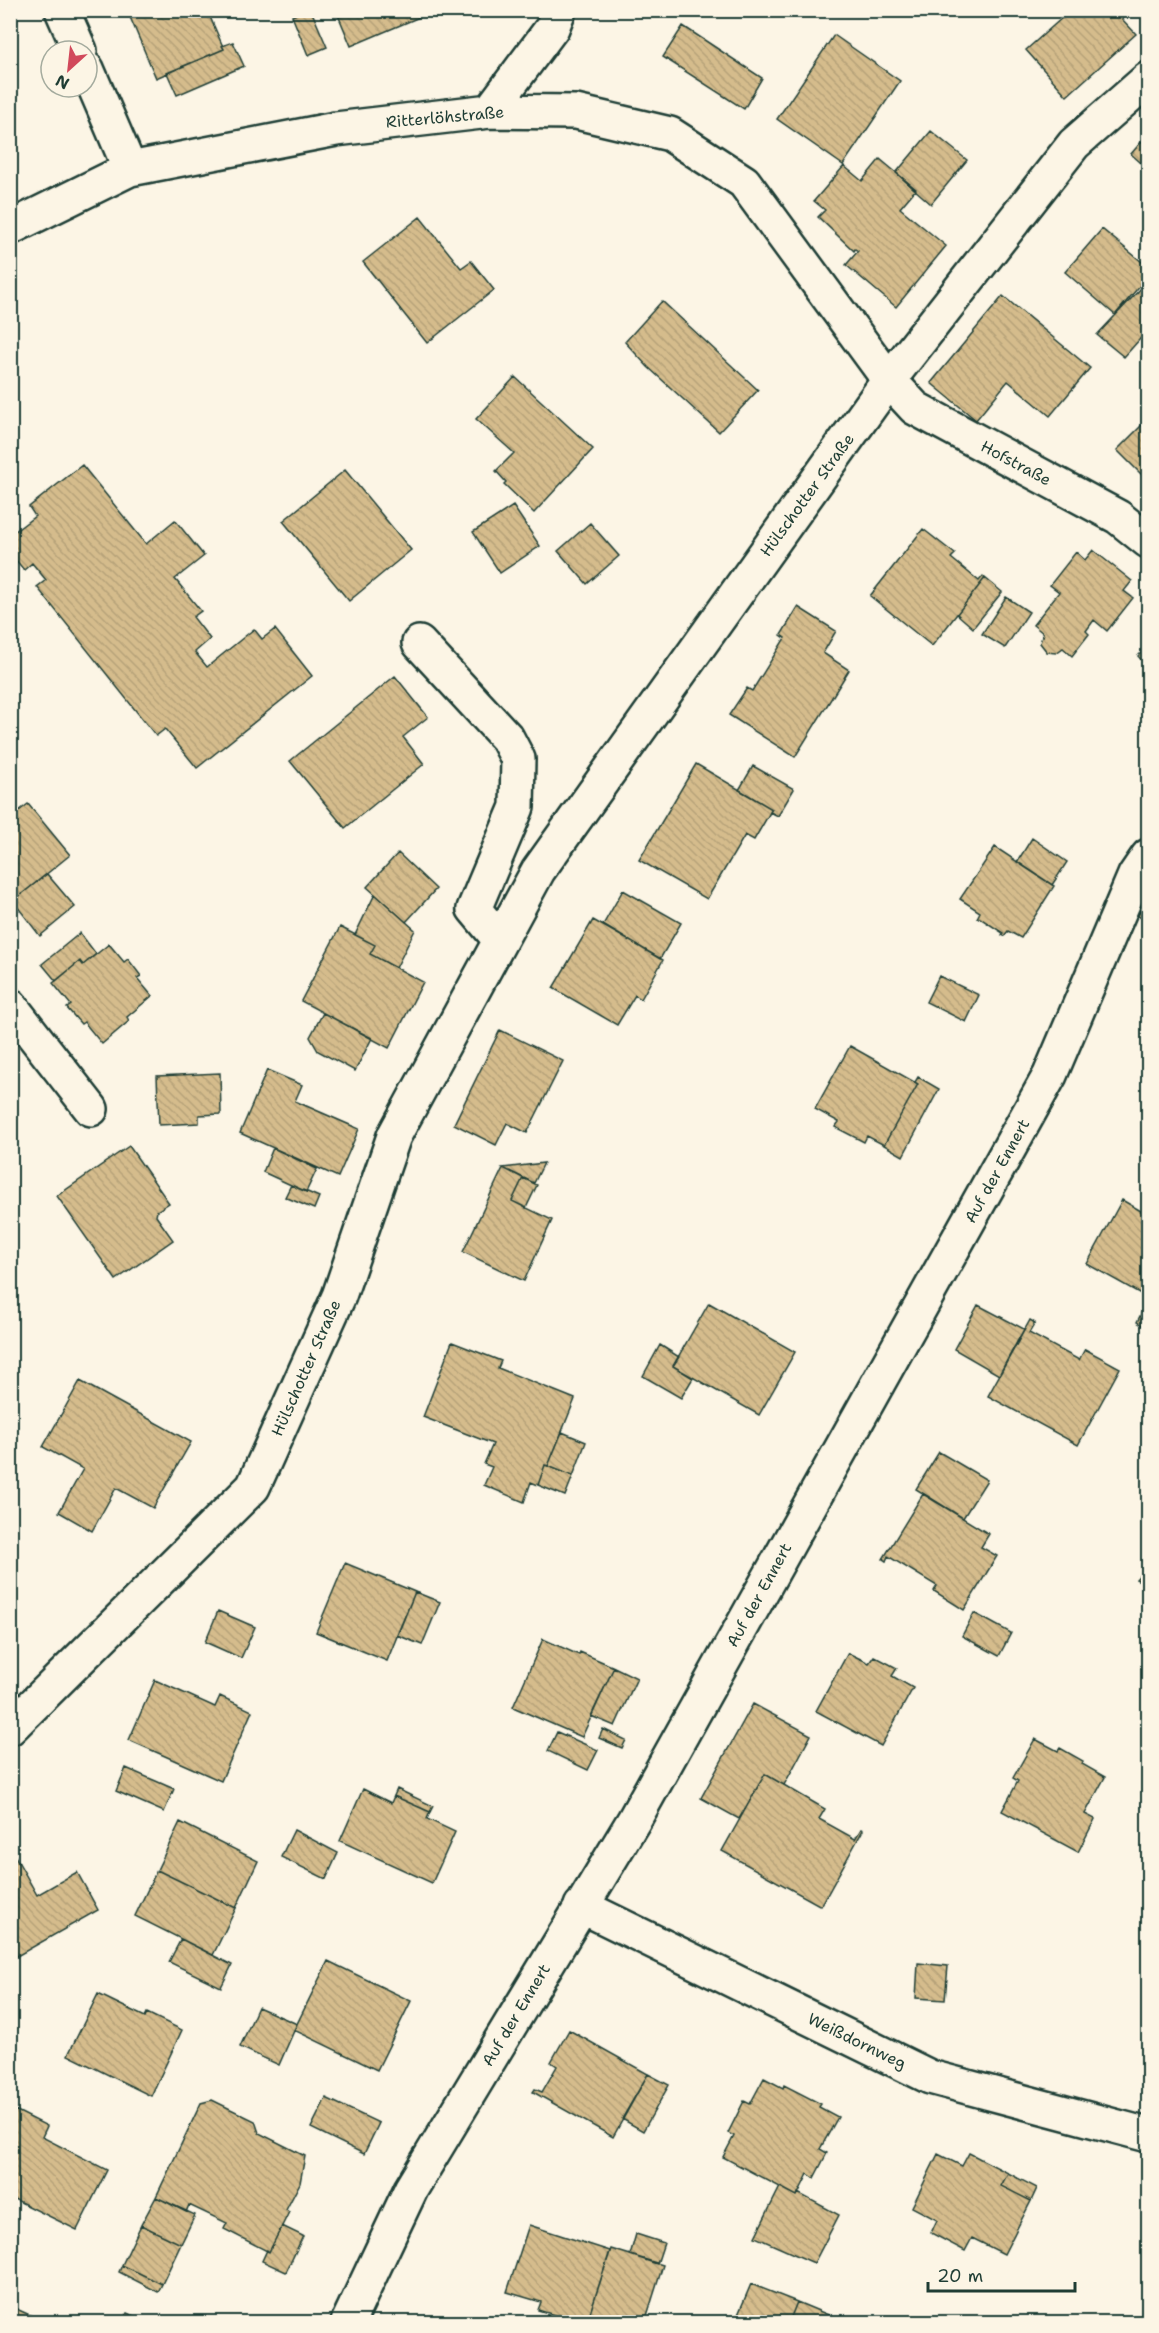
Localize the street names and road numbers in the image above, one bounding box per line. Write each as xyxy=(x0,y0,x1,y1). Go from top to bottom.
street label: Ritterlöhstraße xyxy=(385,101,505,133)
street label: Hülschotter Straße xyxy=(755,429,859,561)
street label: Hofstraße xyxy=(977,436,1055,490)
street label: Auf der Ennert xyxy=(960,1115,1034,1227)
street label: Hülschotter Straße xyxy=(266,1296,346,1440)
street label: Auf der Ennert xyxy=(722,1539,796,1651)
street label: Auf der Ennert xyxy=(477,1960,555,2070)
street label: Weißdornweg xyxy=(804,2008,910,2074)

